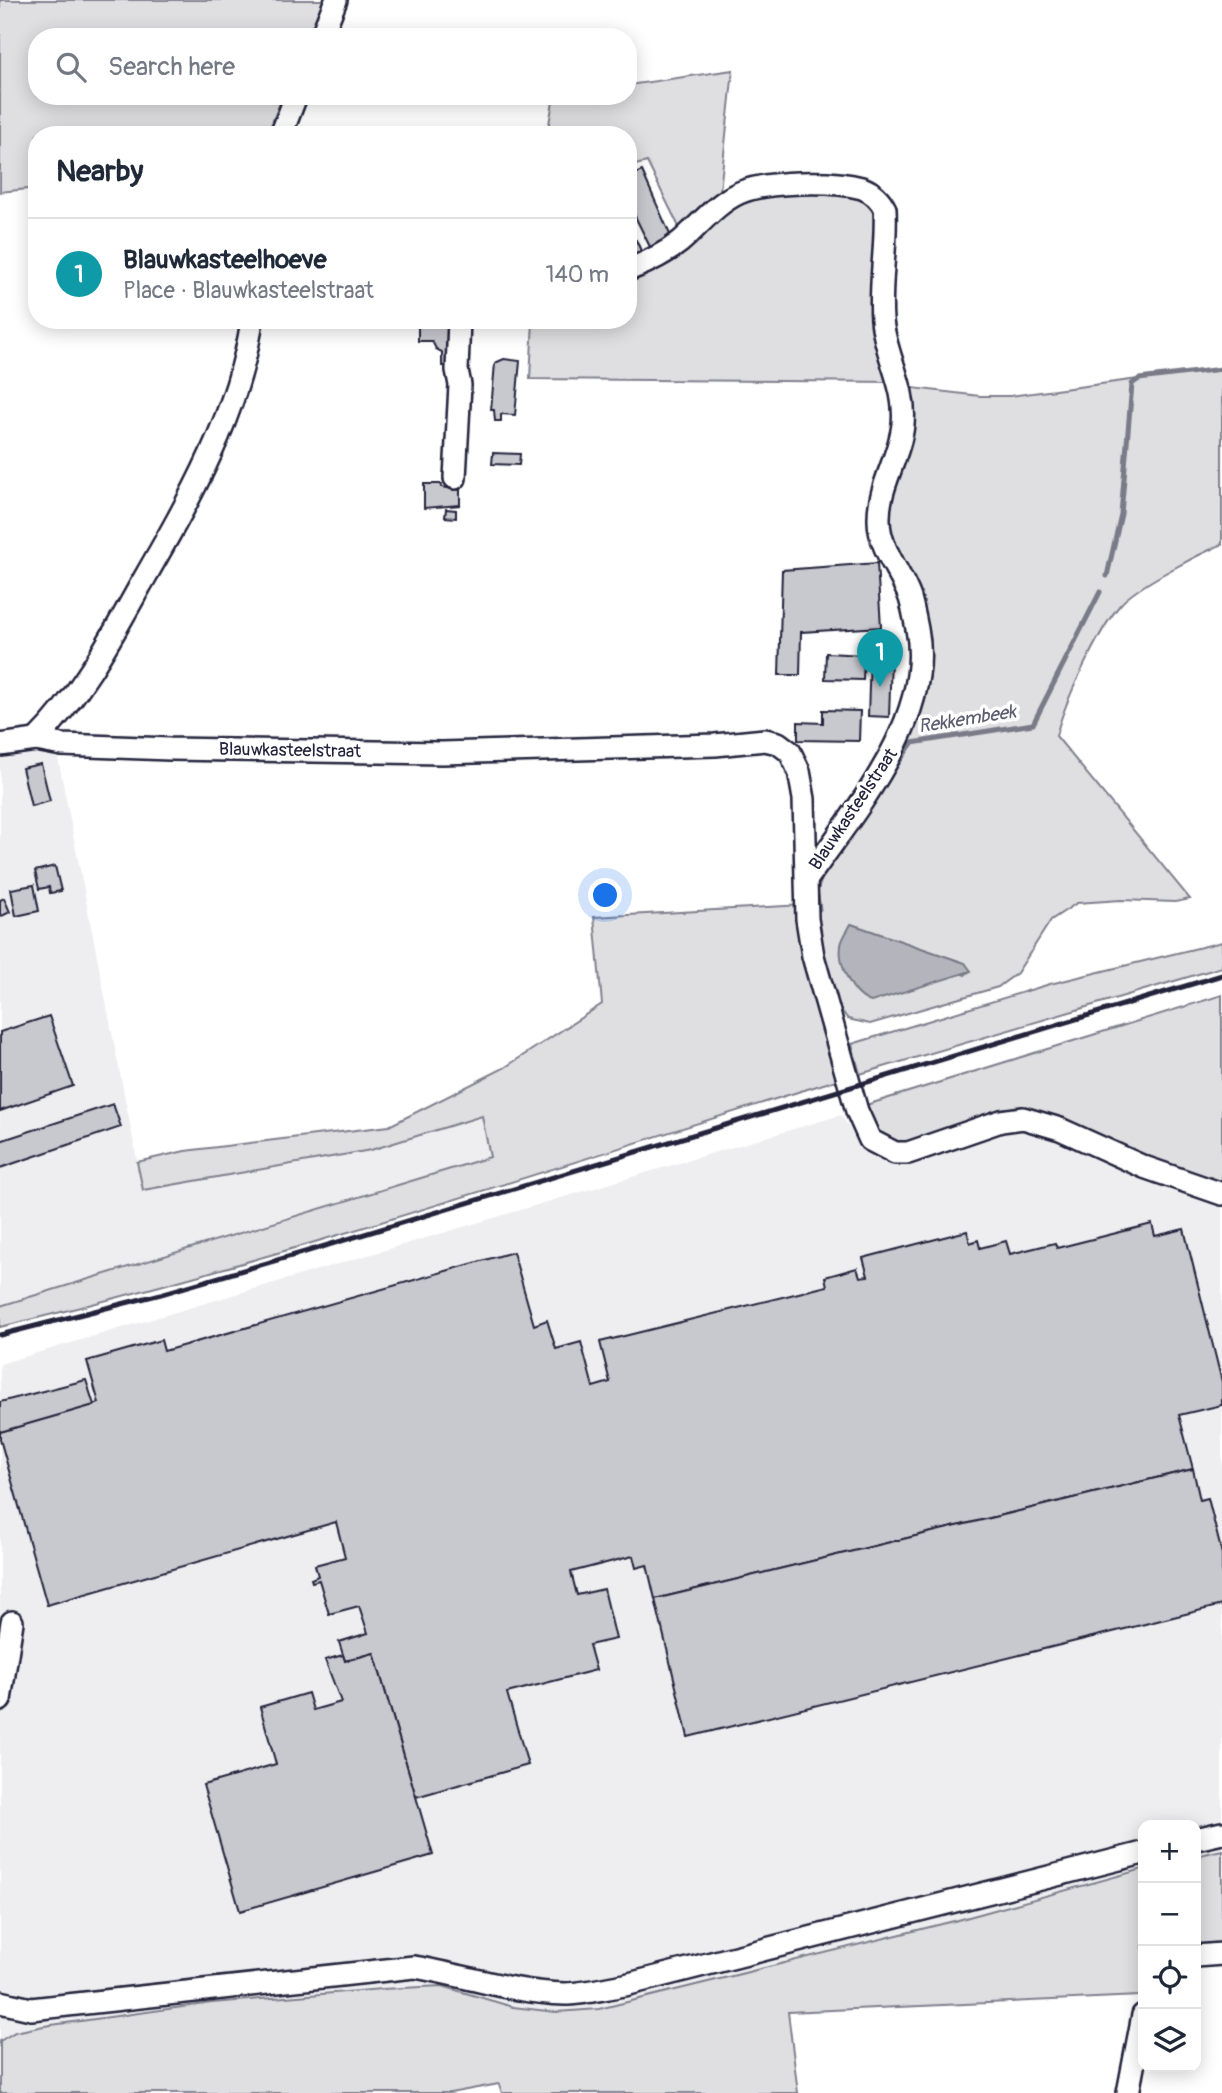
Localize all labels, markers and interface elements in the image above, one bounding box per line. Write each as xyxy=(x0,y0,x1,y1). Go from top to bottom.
search box xyxy=(28,28,637,105)
icon: search xyxy=(52,48,90,86)
text: Search here xyxy=(108,51,235,83)
text: Nearby xyxy=(56,153,143,190)
text: Blauwkasteelhoeve xyxy=(123,244,326,276)
text: 1 xyxy=(75,260,84,289)
text: 140 m xyxy=(546,260,609,289)
text: Place · Blauwkasteelstraat xyxy=(123,276,374,305)
pin: 1 xyxy=(857,629,903,687)
water label: Rekkembeek xyxy=(917,699,1020,739)
street label: Blauwkasteelstraat xyxy=(219,738,362,763)
street label: Blauwkasteelstraat xyxy=(804,743,903,875)
your location xyxy=(588,878,622,912)
map controls xyxy=(1138,1820,1201,2072)
button: + xyxy=(1138,1820,1201,1883)
button: − xyxy=(1138,1883,1201,1946)
button: locate xyxy=(1138,1946,1201,2009)
button: layers xyxy=(1138,2009,1201,2072)

